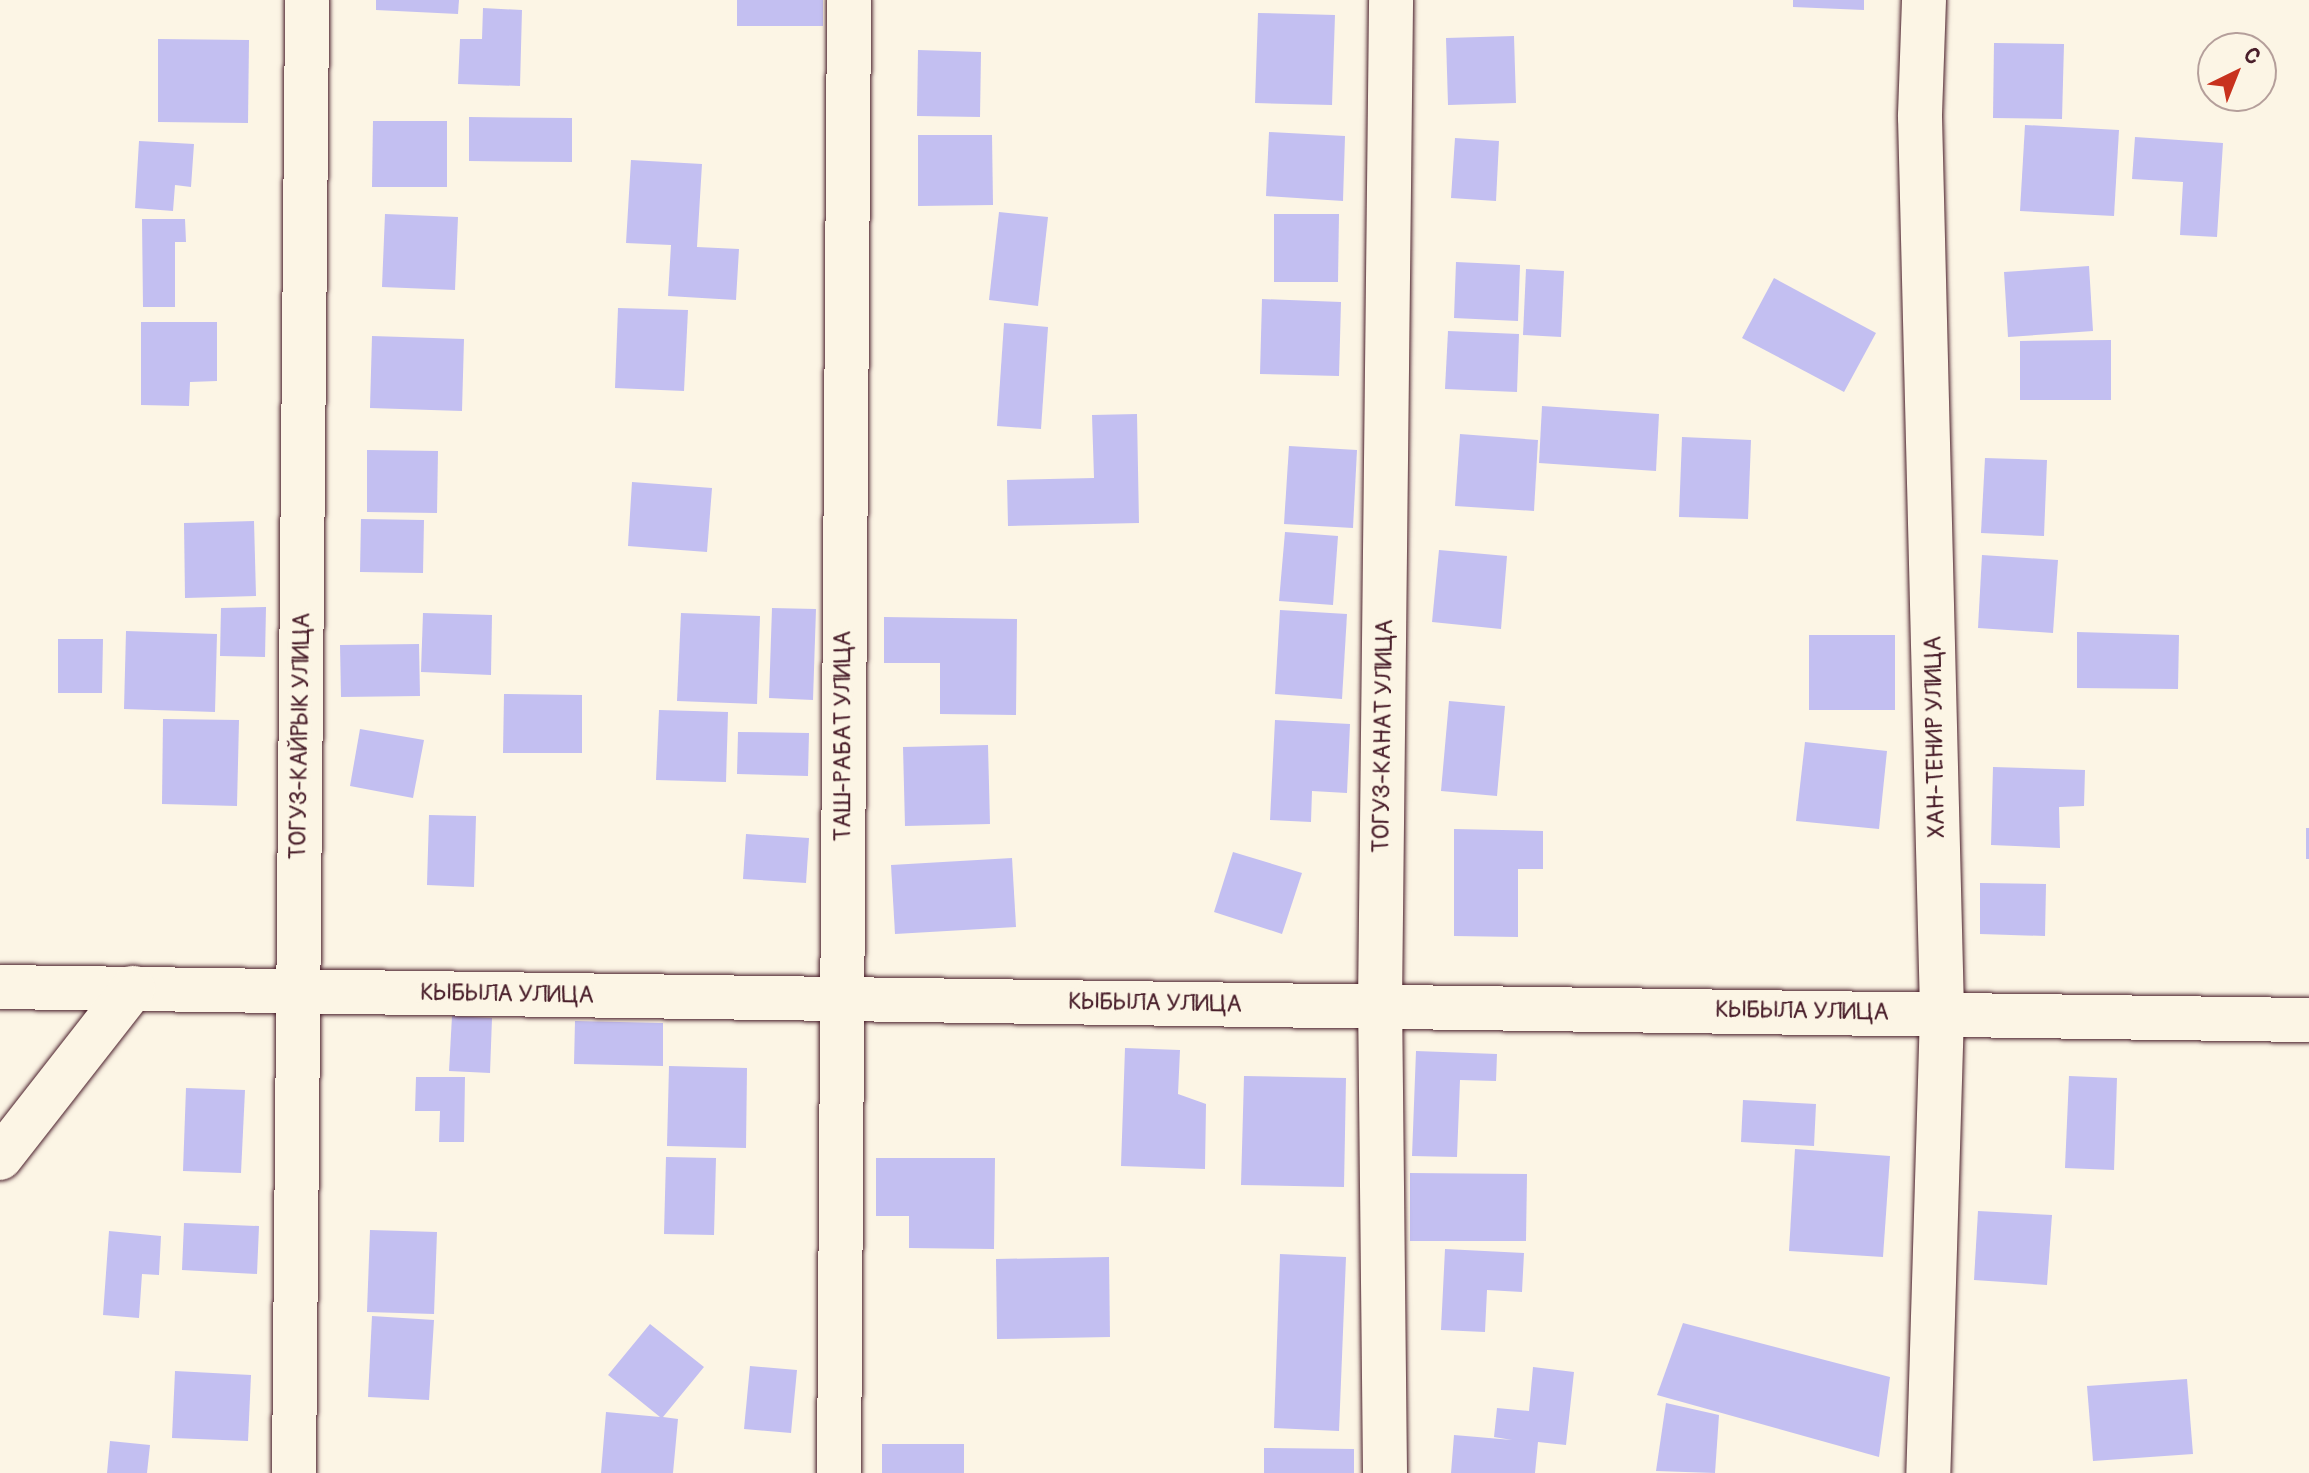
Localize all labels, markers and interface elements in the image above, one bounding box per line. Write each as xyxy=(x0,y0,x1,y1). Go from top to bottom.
north arrow xyxy=(2197,32,2277,112)
text: С xyxy=(2237,41,2267,71)
street label: ТОГУЗ-КАЙРЫК УЛИЦА xyxy=(283,612,317,860)
street label: ТОГУЗ-КАНАТ УЛИЦА xyxy=(1367,619,1399,853)
street label: ТАШ-РАБАТ УЛИЦА xyxy=(829,631,857,841)
street label: ХАН-ТЕНИР УЛИЦА xyxy=(1919,636,1951,838)
street label: КЫБЫЛА УЛИЦА xyxy=(420,978,594,1010)
street label: КЫБЫЛА УЛИЦА xyxy=(1068,987,1242,1019)
street label: КЫБЫЛА УЛИЦА xyxy=(1715,995,1889,1027)

